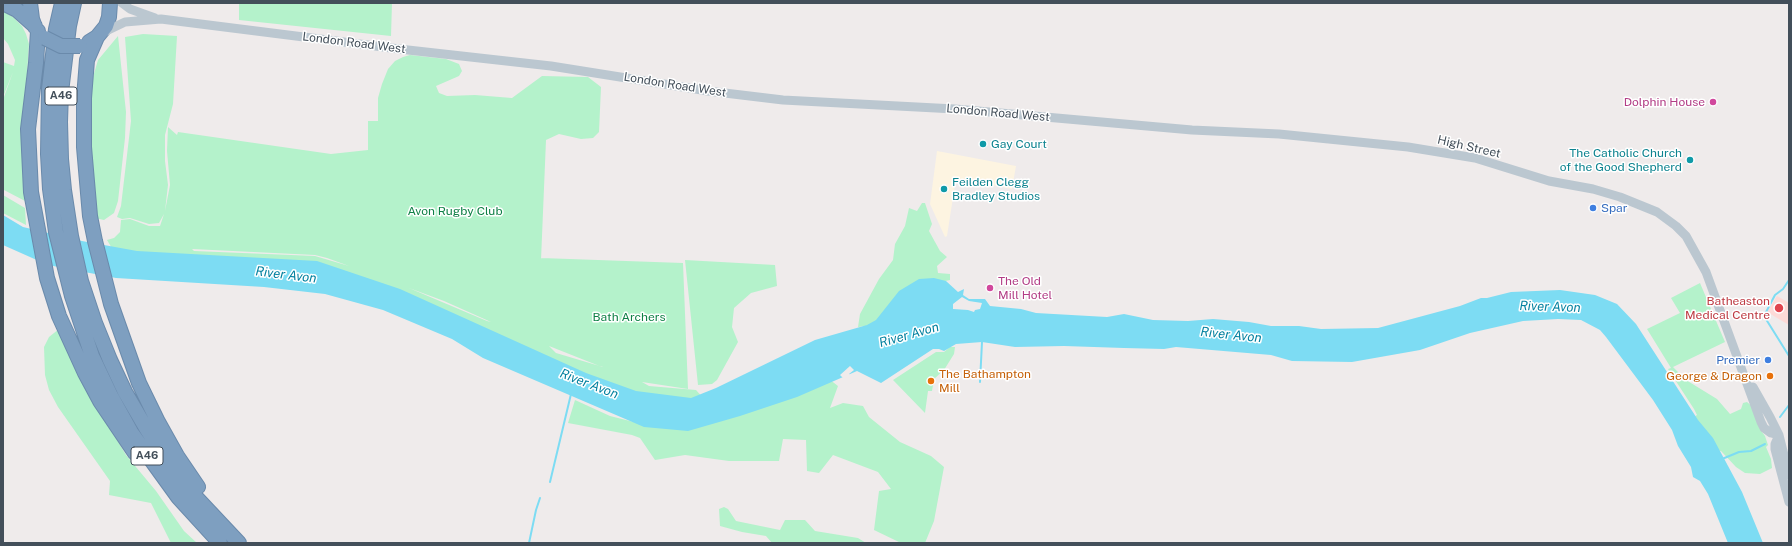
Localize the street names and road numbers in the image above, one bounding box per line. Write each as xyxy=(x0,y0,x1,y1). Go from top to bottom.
street label: London Road West xyxy=(302,30,406,56)
street label: London Road West xyxy=(623,70,727,100)
road number: A46 xyxy=(45,87,77,105)
street label: London Road West xyxy=(946,101,1050,125)
street label: High Street xyxy=(1436,133,1502,161)
road number: A46 xyxy=(131,447,163,465)

